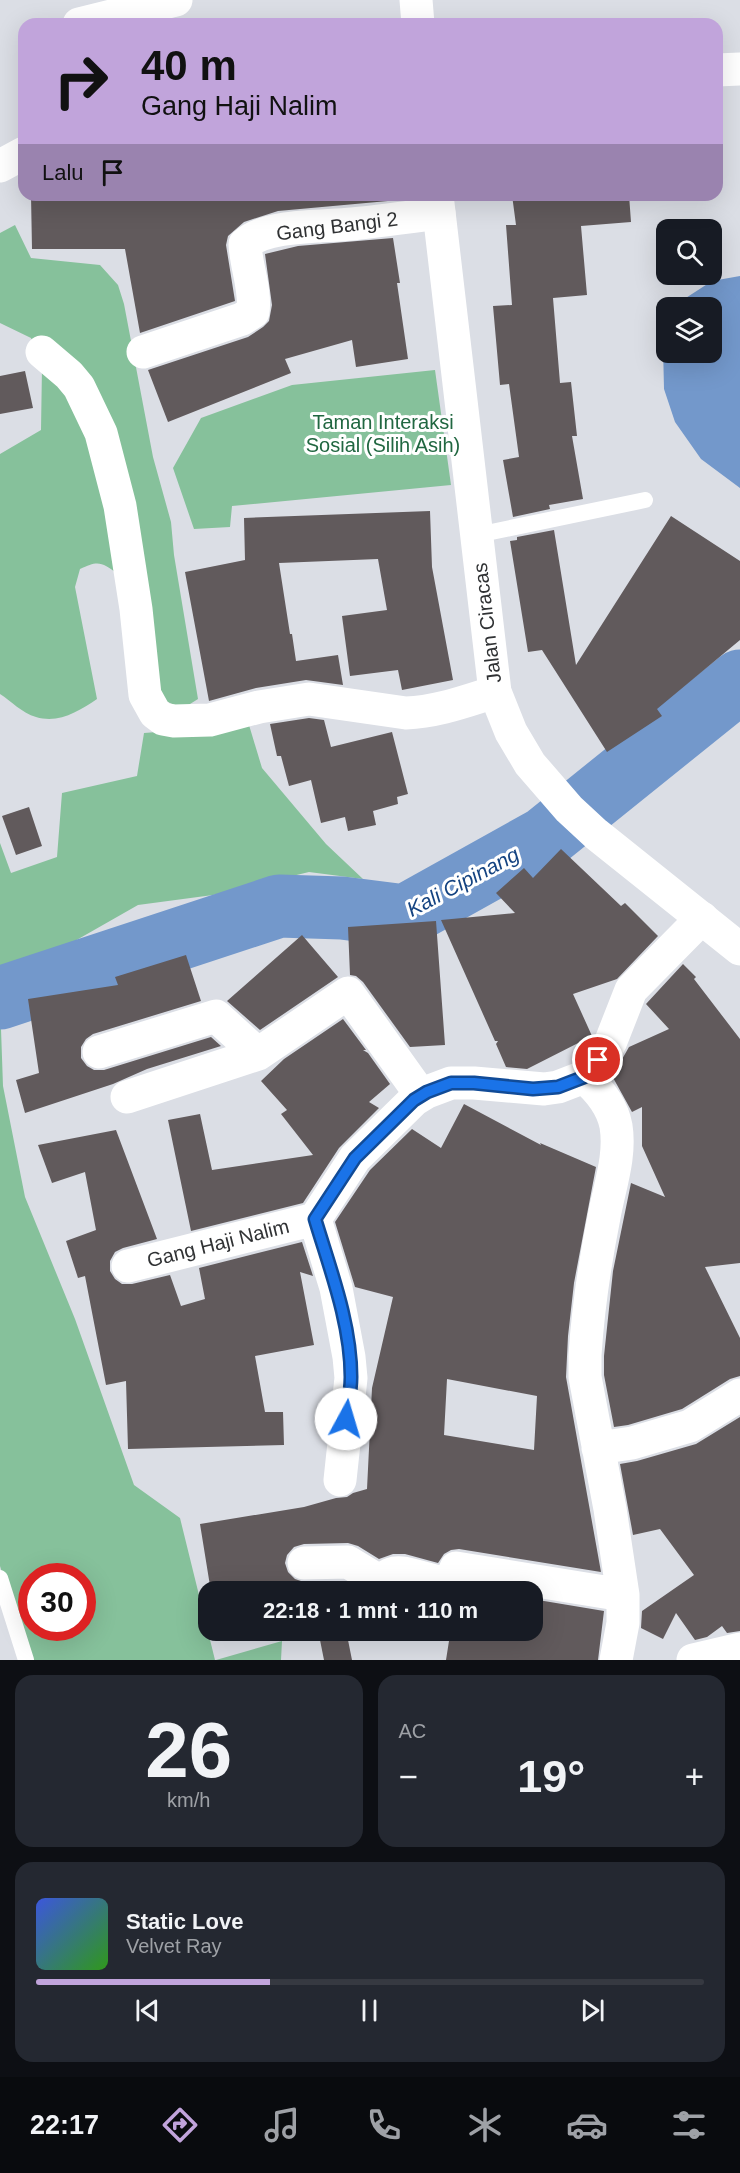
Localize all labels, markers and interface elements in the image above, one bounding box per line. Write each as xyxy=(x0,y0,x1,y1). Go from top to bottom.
icon: right xyxy=(42,42,120,120)
text: 40 m xyxy=(141,42,237,89)
text: Gang Haji Nalim xyxy=(141,91,338,121)
icon: arrive xyxy=(96,156,129,189)
text: Lalu xyxy=(42,160,84,185)
street label: Gang Bangi 2 xyxy=(275,208,399,244)
map controls xyxy=(656,219,722,363)
button: search xyxy=(656,219,722,285)
button: layers xyxy=(656,297,722,363)
park label: Taman Interaksi Sosial (Silih Asih) xyxy=(306,411,460,456)
street label: Jalan Ciracas xyxy=(469,562,505,684)
water label: Kali Cipinang xyxy=(403,842,523,921)
pin xyxy=(572,1034,623,1085)
icon: arrive xyxy=(581,1043,614,1076)
street label: Gang Haji Nalim xyxy=(145,1215,291,1271)
position arrow xyxy=(314,1387,378,1451)
speed limit sign: 30 xyxy=(18,1563,96,1641)
text: 22:18 · 1 mnt · 110 m xyxy=(263,1598,478,1623)
text: 26 xyxy=(145,1706,232,1794)
text: AC xyxy=(399,1720,426,1742)
text: 19° xyxy=(517,1751,585,1802)
text: − xyxy=(399,1758,418,1795)
text: + xyxy=(685,1758,704,1795)
text: km/h xyxy=(167,1789,210,1811)
text: Static Love xyxy=(126,1909,243,1934)
text: Velvet Ray xyxy=(126,1935,222,1957)
icon: previous xyxy=(131,1994,164,2027)
icon: pause xyxy=(353,1994,386,2027)
icon: next xyxy=(576,1994,609,2027)
icon: directions xyxy=(159,2104,201,2146)
icon: music xyxy=(261,2104,303,2146)
icon: phone xyxy=(363,2104,405,2146)
icon: climate xyxy=(464,2104,506,2146)
icon: car xyxy=(566,2104,608,2146)
icon: filters xyxy=(668,2104,710,2146)
text: 22:17 xyxy=(30,2110,99,2140)

